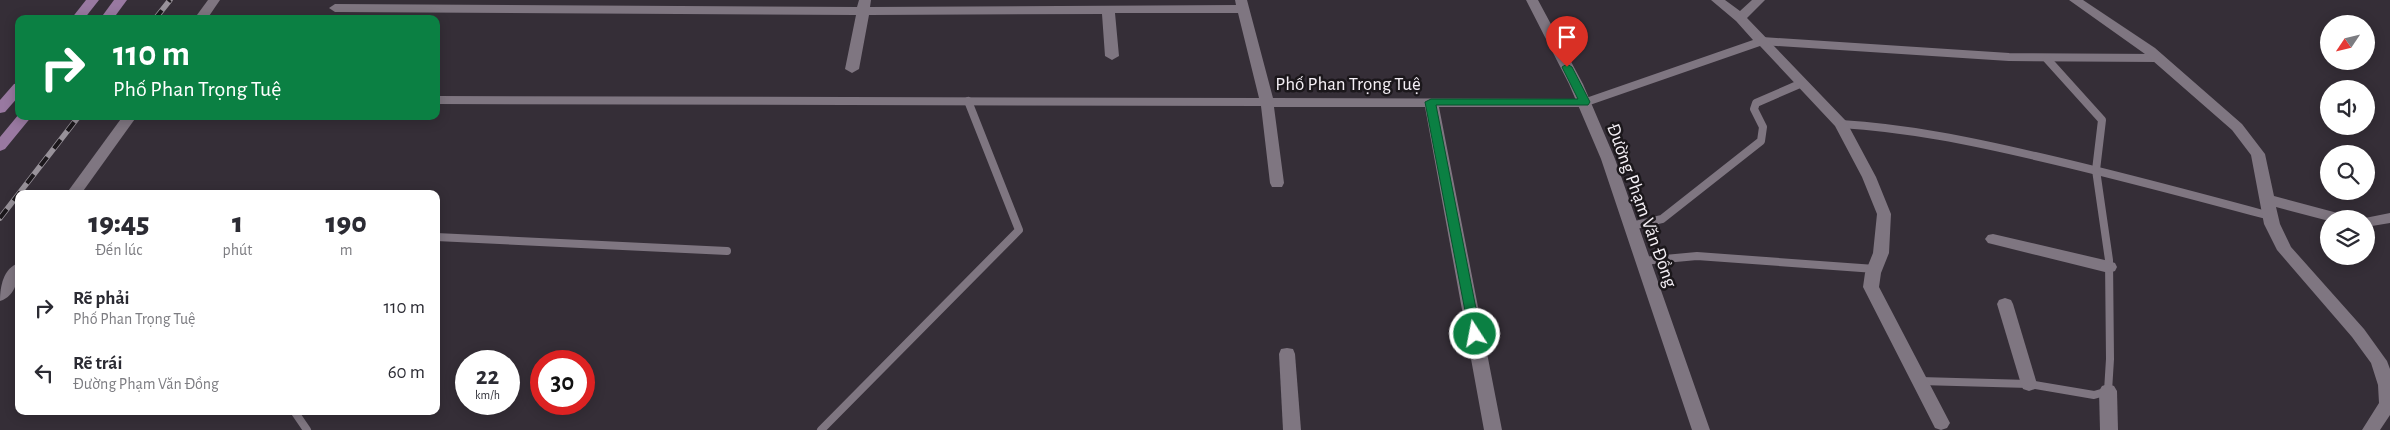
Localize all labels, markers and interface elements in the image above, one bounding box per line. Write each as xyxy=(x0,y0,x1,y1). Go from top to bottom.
north arrow xyxy=(2320,15,2375,70)
map controls xyxy=(2320,15,2375,265)
pin xyxy=(1546,16,1588,67)
icon: arrive xyxy=(1553,23,1581,51)
icon: right xyxy=(30,35,95,100)
text: 110 m xyxy=(113,37,190,72)
street label: Phố Phan Trọng Tuệ xyxy=(1275,75,1421,94)
text: Phố Phan Trọng Tuệ xyxy=(113,78,281,100)
button: sound xyxy=(2320,80,2375,135)
street label: Đường Phạm Văn Đồng xyxy=(1603,121,1680,291)
button: search xyxy=(2320,145,2375,200)
text: 19:45 xyxy=(88,208,149,238)
text: 1 xyxy=(232,208,243,238)
text: 190 xyxy=(326,208,367,238)
button: layers xyxy=(2320,210,2375,265)
text: Đến lúc xyxy=(95,242,142,258)
text: phút xyxy=(223,242,252,258)
text: m xyxy=(340,242,353,258)
text: Rẽ phải xyxy=(73,289,130,308)
icon: right xyxy=(30,294,58,322)
text: 110 m xyxy=(384,298,425,317)
position arrow xyxy=(1448,307,1500,359)
text: Phố Phan Trọng Tuệ xyxy=(73,311,195,327)
speed limit sign: 30 xyxy=(530,350,595,415)
text: Rẽ trái xyxy=(73,354,122,373)
icon: left xyxy=(30,359,58,387)
text: 60 m xyxy=(388,363,425,382)
text: 22 xyxy=(476,364,499,389)
text: Đường Phạm Văn Đồng xyxy=(73,376,219,392)
text: km/h xyxy=(475,389,500,401)

